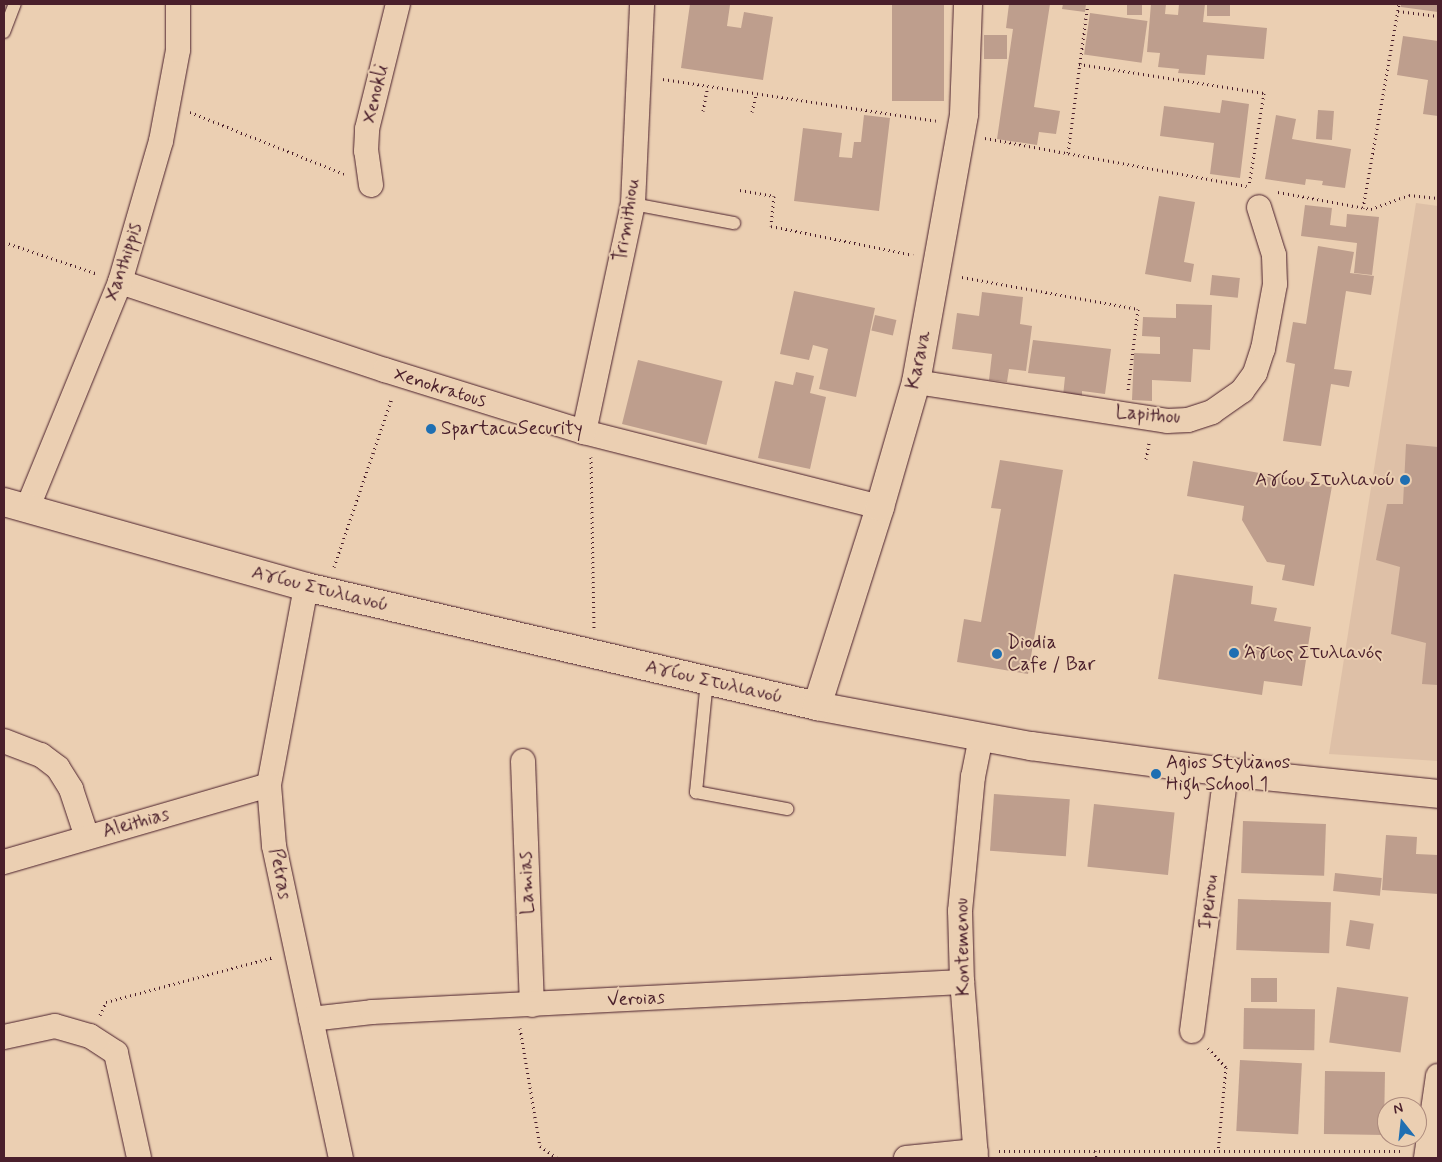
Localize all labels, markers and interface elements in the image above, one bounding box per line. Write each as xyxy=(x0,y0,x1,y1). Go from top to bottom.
street label: Xenokli xyxy=(358,63,394,125)
street label: Trimithiou xyxy=(609,177,645,263)
street label: Xanthippis xyxy=(101,220,147,304)
street label: Karava xyxy=(902,329,936,391)
street label: Xenokratous xyxy=(391,363,489,413)
street label: Lapithou xyxy=(1115,401,1181,429)
place label: SpartacuSecurity xyxy=(441,418,583,440)
marker: SpartacuSecurity xyxy=(425,423,437,435)
place label: Αγίου Στυλιανού xyxy=(1255,469,1395,491)
marker: Αγίου Στυλιανού xyxy=(1399,474,1411,486)
street label: Αγίου Στυλιανού xyxy=(249,561,391,617)
place label: Diodia Cafe / Bar xyxy=(1007,632,1095,676)
place label: Άγιος Στυλιανός xyxy=(1244,642,1382,664)
marker: Άγιος Στυλιανός xyxy=(1228,647,1240,659)
marker: Diodia Cafe / Bar xyxy=(991,648,1003,660)
street label: Αγίου Στυλιανού xyxy=(643,655,785,709)
place label: Agios Stylianos High School 1 xyxy=(1166,752,1285,796)
marker: Agios Stylianos High School 1 xyxy=(1150,768,1162,780)
street label: Aleithias xyxy=(100,803,172,843)
street label: Petras xyxy=(264,846,296,902)
street label: Lamias xyxy=(515,851,539,915)
street label: Ipeirou xyxy=(1194,874,1224,930)
street label: Kontemenou xyxy=(951,898,975,996)
street label: Veroias xyxy=(607,986,665,1012)
north arrow xyxy=(1377,1097,1427,1147)
text: N xyxy=(1391,1099,1405,1118)

